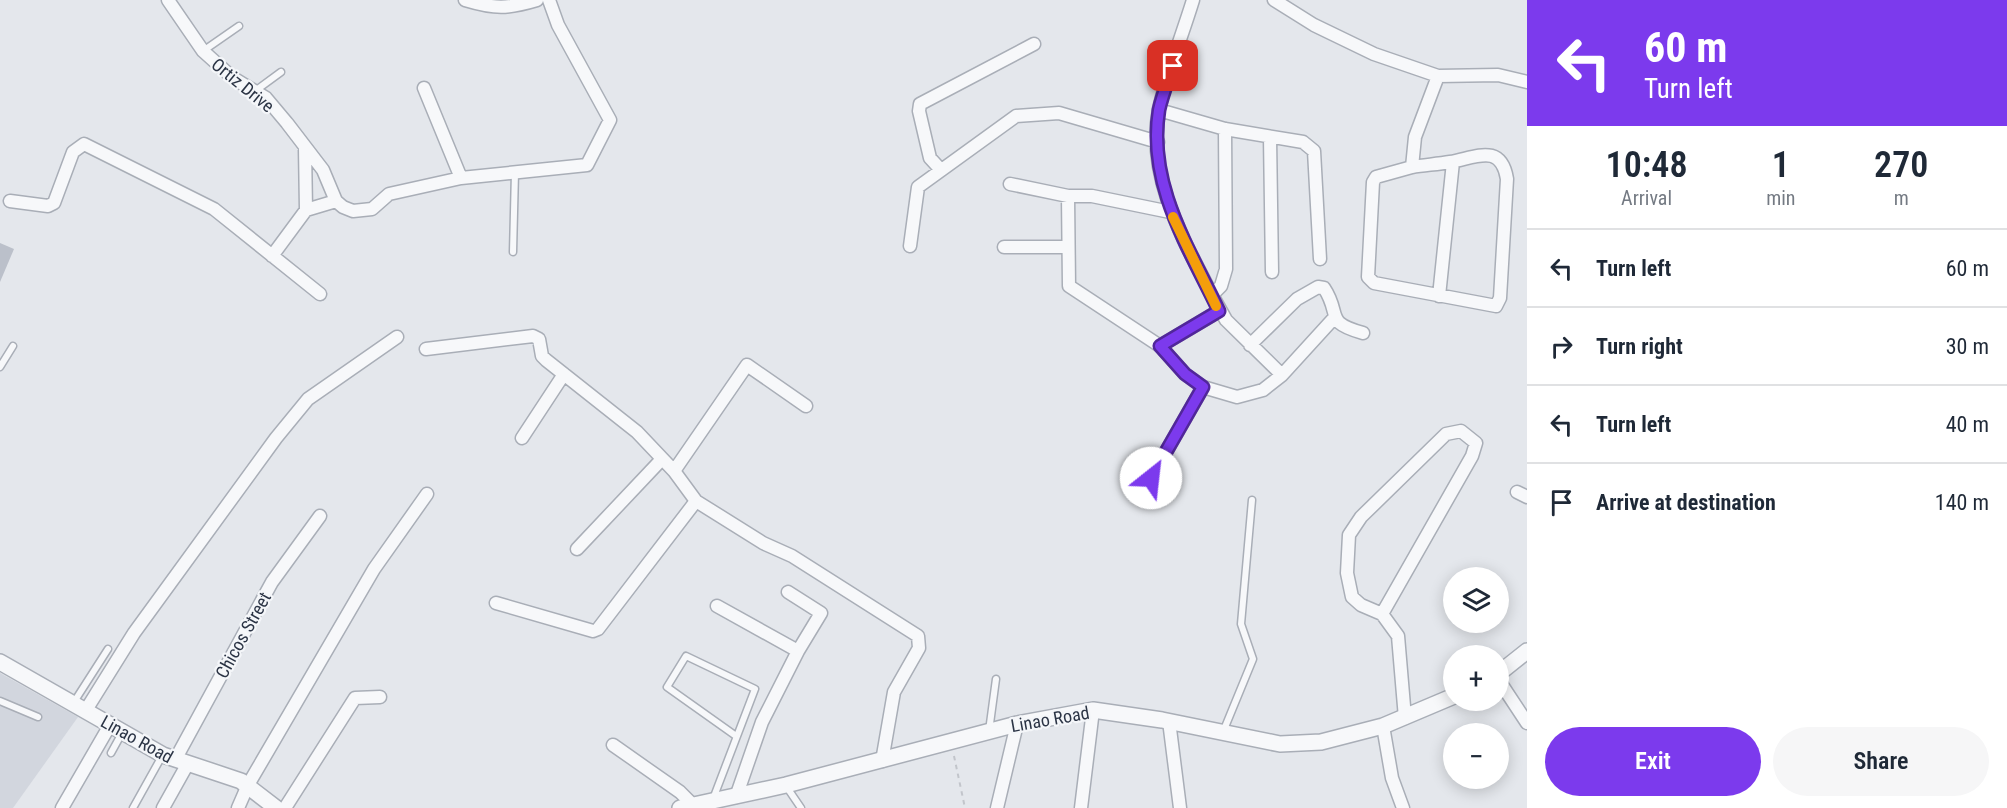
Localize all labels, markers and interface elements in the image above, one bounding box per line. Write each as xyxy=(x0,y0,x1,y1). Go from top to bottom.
text: 60 m xyxy=(1644,23,1727,72)
icon: left xyxy=(1545,24,1623,102)
pin xyxy=(1147,40,1198,91)
icon: arrive xyxy=(1156,49,1189,82)
street label: Ortiz Drive xyxy=(208,54,278,116)
text: Turn left xyxy=(1644,73,1733,105)
text: 10:48 xyxy=(1606,144,1688,186)
text: 1 xyxy=(1772,144,1790,186)
text: 270 xyxy=(1874,144,1928,186)
text: Arrival xyxy=(1621,186,1672,210)
text: min xyxy=(1766,186,1795,210)
text: m xyxy=(1894,186,1909,210)
icon: left xyxy=(1545,252,1578,285)
text: Turn left xyxy=(1596,256,1671,281)
text: 60 m xyxy=(1946,256,1989,281)
icon: right xyxy=(1545,330,1578,363)
text: Turn right xyxy=(1596,334,1683,359)
text: 30 m xyxy=(1946,334,1989,359)
icon: left xyxy=(1545,408,1578,441)
text: Turn left xyxy=(1596,412,1671,437)
text: 40 m xyxy=(1946,412,1989,437)
position arrow xyxy=(1119,446,1183,510)
icon: arrive xyxy=(1545,486,1578,519)
text: Arrive at destination xyxy=(1596,490,1776,515)
text: 140 m xyxy=(1935,490,1989,515)
map controls xyxy=(1443,567,1509,789)
button: layers xyxy=(1443,567,1509,633)
street label: Chicos Street xyxy=(211,588,275,682)
button: + xyxy=(1443,645,1509,711)
street label: Linao Road xyxy=(1009,702,1091,736)
street label: Linao Road xyxy=(97,711,177,767)
button: − xyxy=(1443,723,1509,789)
button: Exit xyxy=(1545,727,1761,796)
button: Share xyxy=(1773,727,1989,796)

